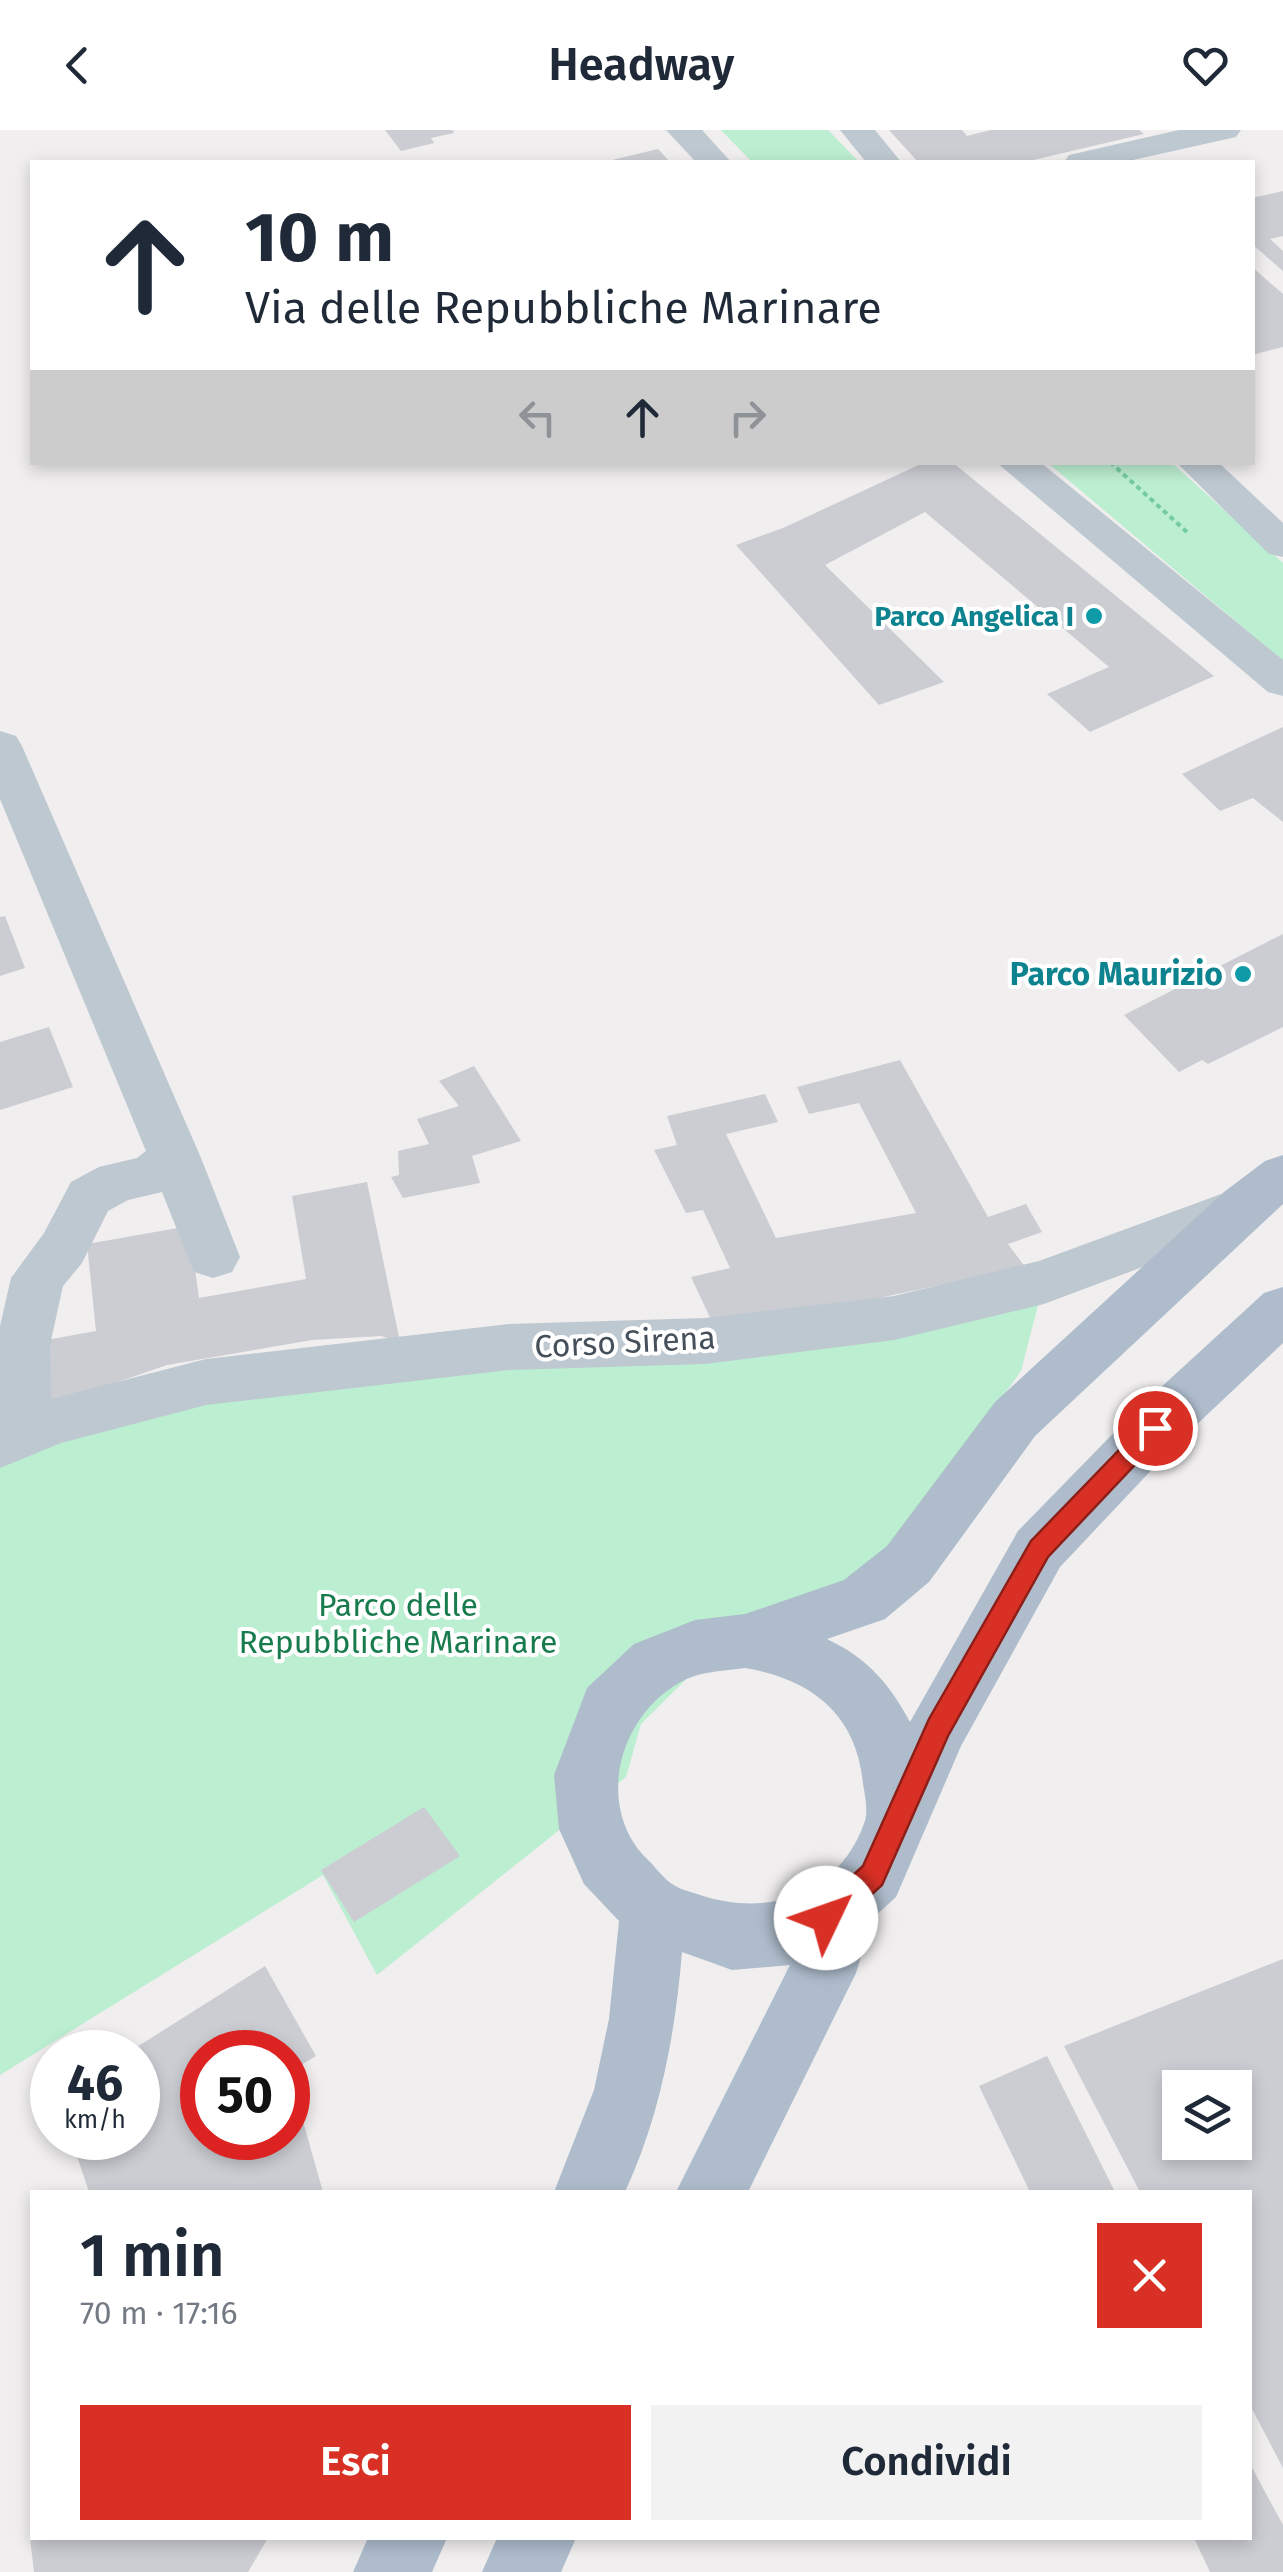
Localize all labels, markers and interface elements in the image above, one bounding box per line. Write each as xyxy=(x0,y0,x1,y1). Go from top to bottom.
icon: back xyxy=(50,38,105,93)
text: Headway xyxy=(549,38,734,92)
icon: heart xyxy=(1178,38,1233,93)
text: 10 m xyxy=(245,196,394,280)
icon: ahead xyxy=(80,200,210,330)
text: Via delle Repubbliche Marinare xyxy=(245,281,882,335)
icon: left xyxy=(510,390,565,445)
icon: ahead xyxy=(615,390,670,445)
icon: right xyxy=(720,390,775,445)
place label: Parco Angelica I xyxy=(875,600,1074,633)
marker: Parco Angelica I xyxy=(1083,605,1105,627)
place label: Parco Maurizio xyxy=(1010,955,1223,993)
marker: Parco Maurizio xyxy=(1232,963,1254,985)
street label: Corso Sirena xyxy=(533,1318,717,1366)
pin xyxy=(1113,1386,1198,1471)
icon: arrive xyxy=(1128,1401,1183,1456)
park label: Parco delle Repubbliche Marinare xyxy=(238,1586,558,1661)
position arrow xyxy=(774,1866,878,1970)
speed limit sign: 50 xyxy=(180,2030,310,2160)
text: 46 xyxy=(67,2053,123,2113)
map controls xyxy=(1162,2070,1252,2160)
button: layers xyxy=(1162,2070,1252,2160)
text: km/h xyxy=(64,2105,126,2135)
text: 1 min xyxy=(80,2220,225,2292)
button: close xyxy=(1097,2223,1202,2328)
text: 70 m · 17:16 xyxy=(80,2294,238,2332)
button: Esci xyxy=(80,2405,631,2520)
button: Condividi xyxy=(651,2405,1202,2520)

